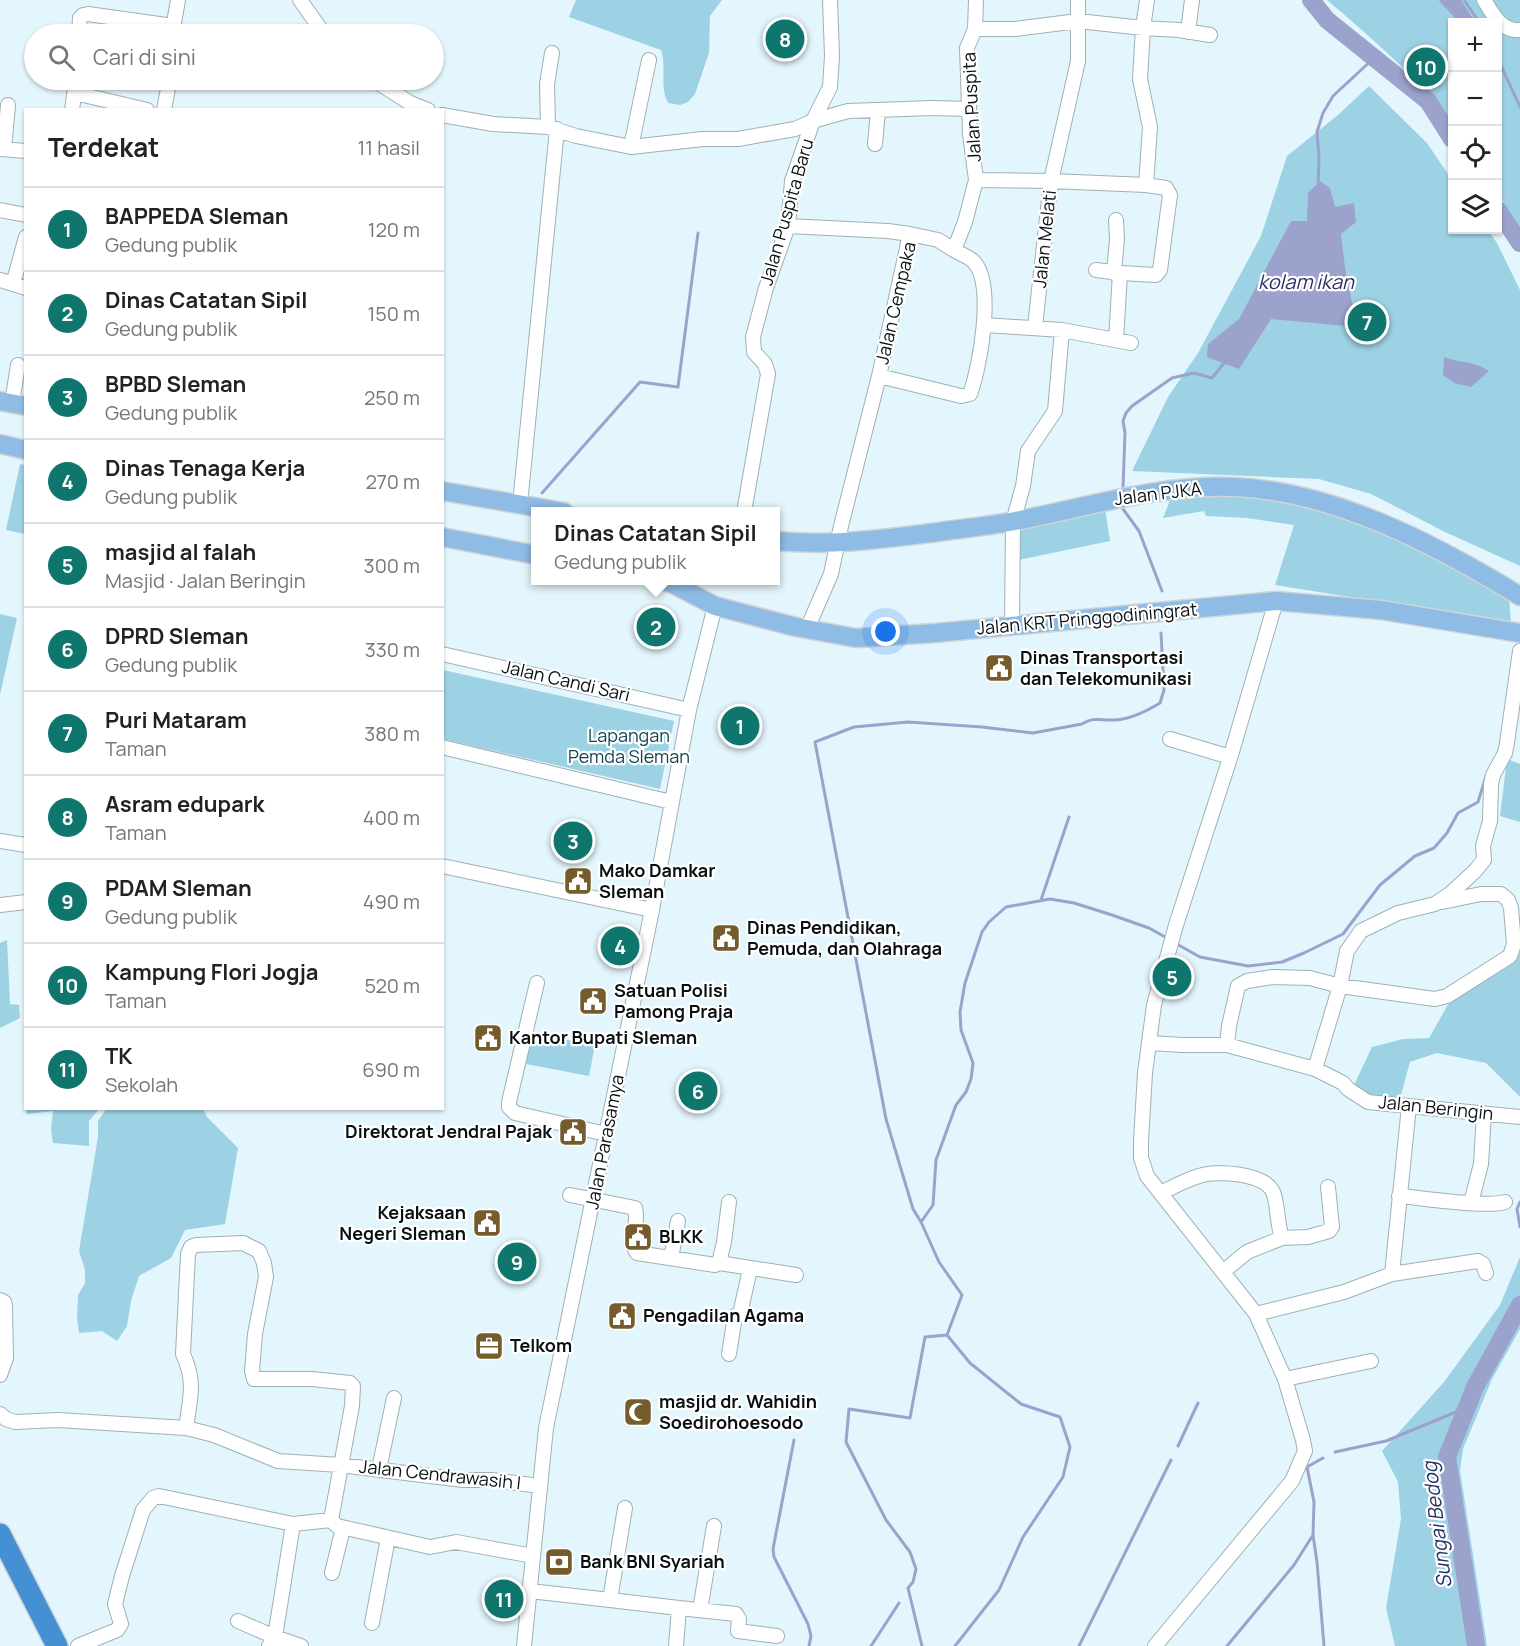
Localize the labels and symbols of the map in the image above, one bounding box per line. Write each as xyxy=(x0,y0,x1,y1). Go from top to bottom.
pin: 8 xyxy=(766,16,804,62)
pin: 10 xyxy=(1406,44,1446,90)
street label: Jalan Puspita xyxy=(956,52,986,163)
street label: Jalan Puspita Baru xyxy=(754,135,818,288)
street label: Jalan Melati xyxy=(1027,189,1061,289)
street label: Jalan Cempaka xyxy=(869,239,921,366)
water label: kolam ikan xyxy=(1258,268,1355,295)
pin: 7 xyxy=(1348,300,1386,344)
street label: Jalan PJKA xyxy=(1113,476,1204,510)
street label: Jalan KRT Pringgodiningrat xyxy=(976,596,1198,640)
pin: 2 xyxy=(636,604,676,650)
your location xyxy=(871,617,900,646)
place label: Dinas Transportasi dan Telekomunikasi xyxy=(1020,645,1192,690)
public building icon: Dinas Transportasi dan Telekomunikasi xyxy=(983,652,1015,684)
street label: Jalan Candi Sari xyxy=(500,654,633,706)
pin: 1 xyxy=(720,704,760,748)
park label: Lapangan Pemda Sleman xyxy=(568,723,690,768)
pin: 3 xyxy=(554,818,592,864)
place label: Mako Damkar Sleman xyxy=(599,858,715,903)
public building icon: Mako Damkar Sleman xyxy=(562,865,594,897)
place label: Dinas Pendidikan, Pemuda, dan Olahraga xyxy=(747,915,942,960)
public building icon: Dinas Pendidikan, Pemuda, dan Olahraga xyxy=(710,922,742,954)
pin: 4 xyxy=(600,924,640,968)
pin: 5 xyxy=(1152,954,1192,1000)
place label: Satuan Polisi Pamong Praja xyxy=(614,978,733,1023)
public building icon: Satuan Polisi Pamong Praja xyxy=(577,985,609,1017)
public building icon: Kantor Bupati Sleman xyxy=(472,1022,504,1054)
place label: Kantor Bupati Sleman xyxy=(509,1025,697,1049)
pin: 6 xyxy=(678,1068,718,1114)
street label: Jalan Parasamya xyxy=(579,1072,629,1211)
street label: Jalan Beringin xyxy=(1378,1089,1495,1125)
public building icon: Direktorat Jendral Pajak xyxy=(557,1116,589,1148)
place label: Direktorat Jendral Pajak xyxy=(345,1119,553,1143)
place label: Kejaksaan Negeri Sleman xyxy=(339,1200,466,1245)
public building icon: Kejaksaan Negeri Sleman xyxy=(471,1207,503,1239)
public building icon: BLKK xyxy=(622,1221,654,1253)
place label: BLKK xyxy=(659,1224,704,1248)
pin: 9 xyxy=(498,1240,536,1284)
public building icon: Pengadilan Agama xyxy=(606,1300,638,1332)
place label: Pengadilan Agama xyxy=(643,1303,804,1327)
office icon: Telkom xyxy=(473,1330,505,1362)
place label: Telkom xyxy=(510,1333,572,1357)
place label: masjid dr. Wahidin Soedirohoesodo xyxy=(659,1389,817,1434)
mosque icon: masjid dr. Wahidin Soedirohoesodo xyxy=(622,1396,654,1428)
street label: Jalan Cendrawasih I xyxy=(358,1454,522,1494)
water label: Sungai Bedog xyxy=(1415,1458,1458,1590)
bank icon: Bank BNI Syariah xyxy=(543,1546,575,1578)
place label: Bank BNI Syariah xyxy=(580,1549,725,1573)
pin: 11 xyxy=(484,1576,524,1622)

